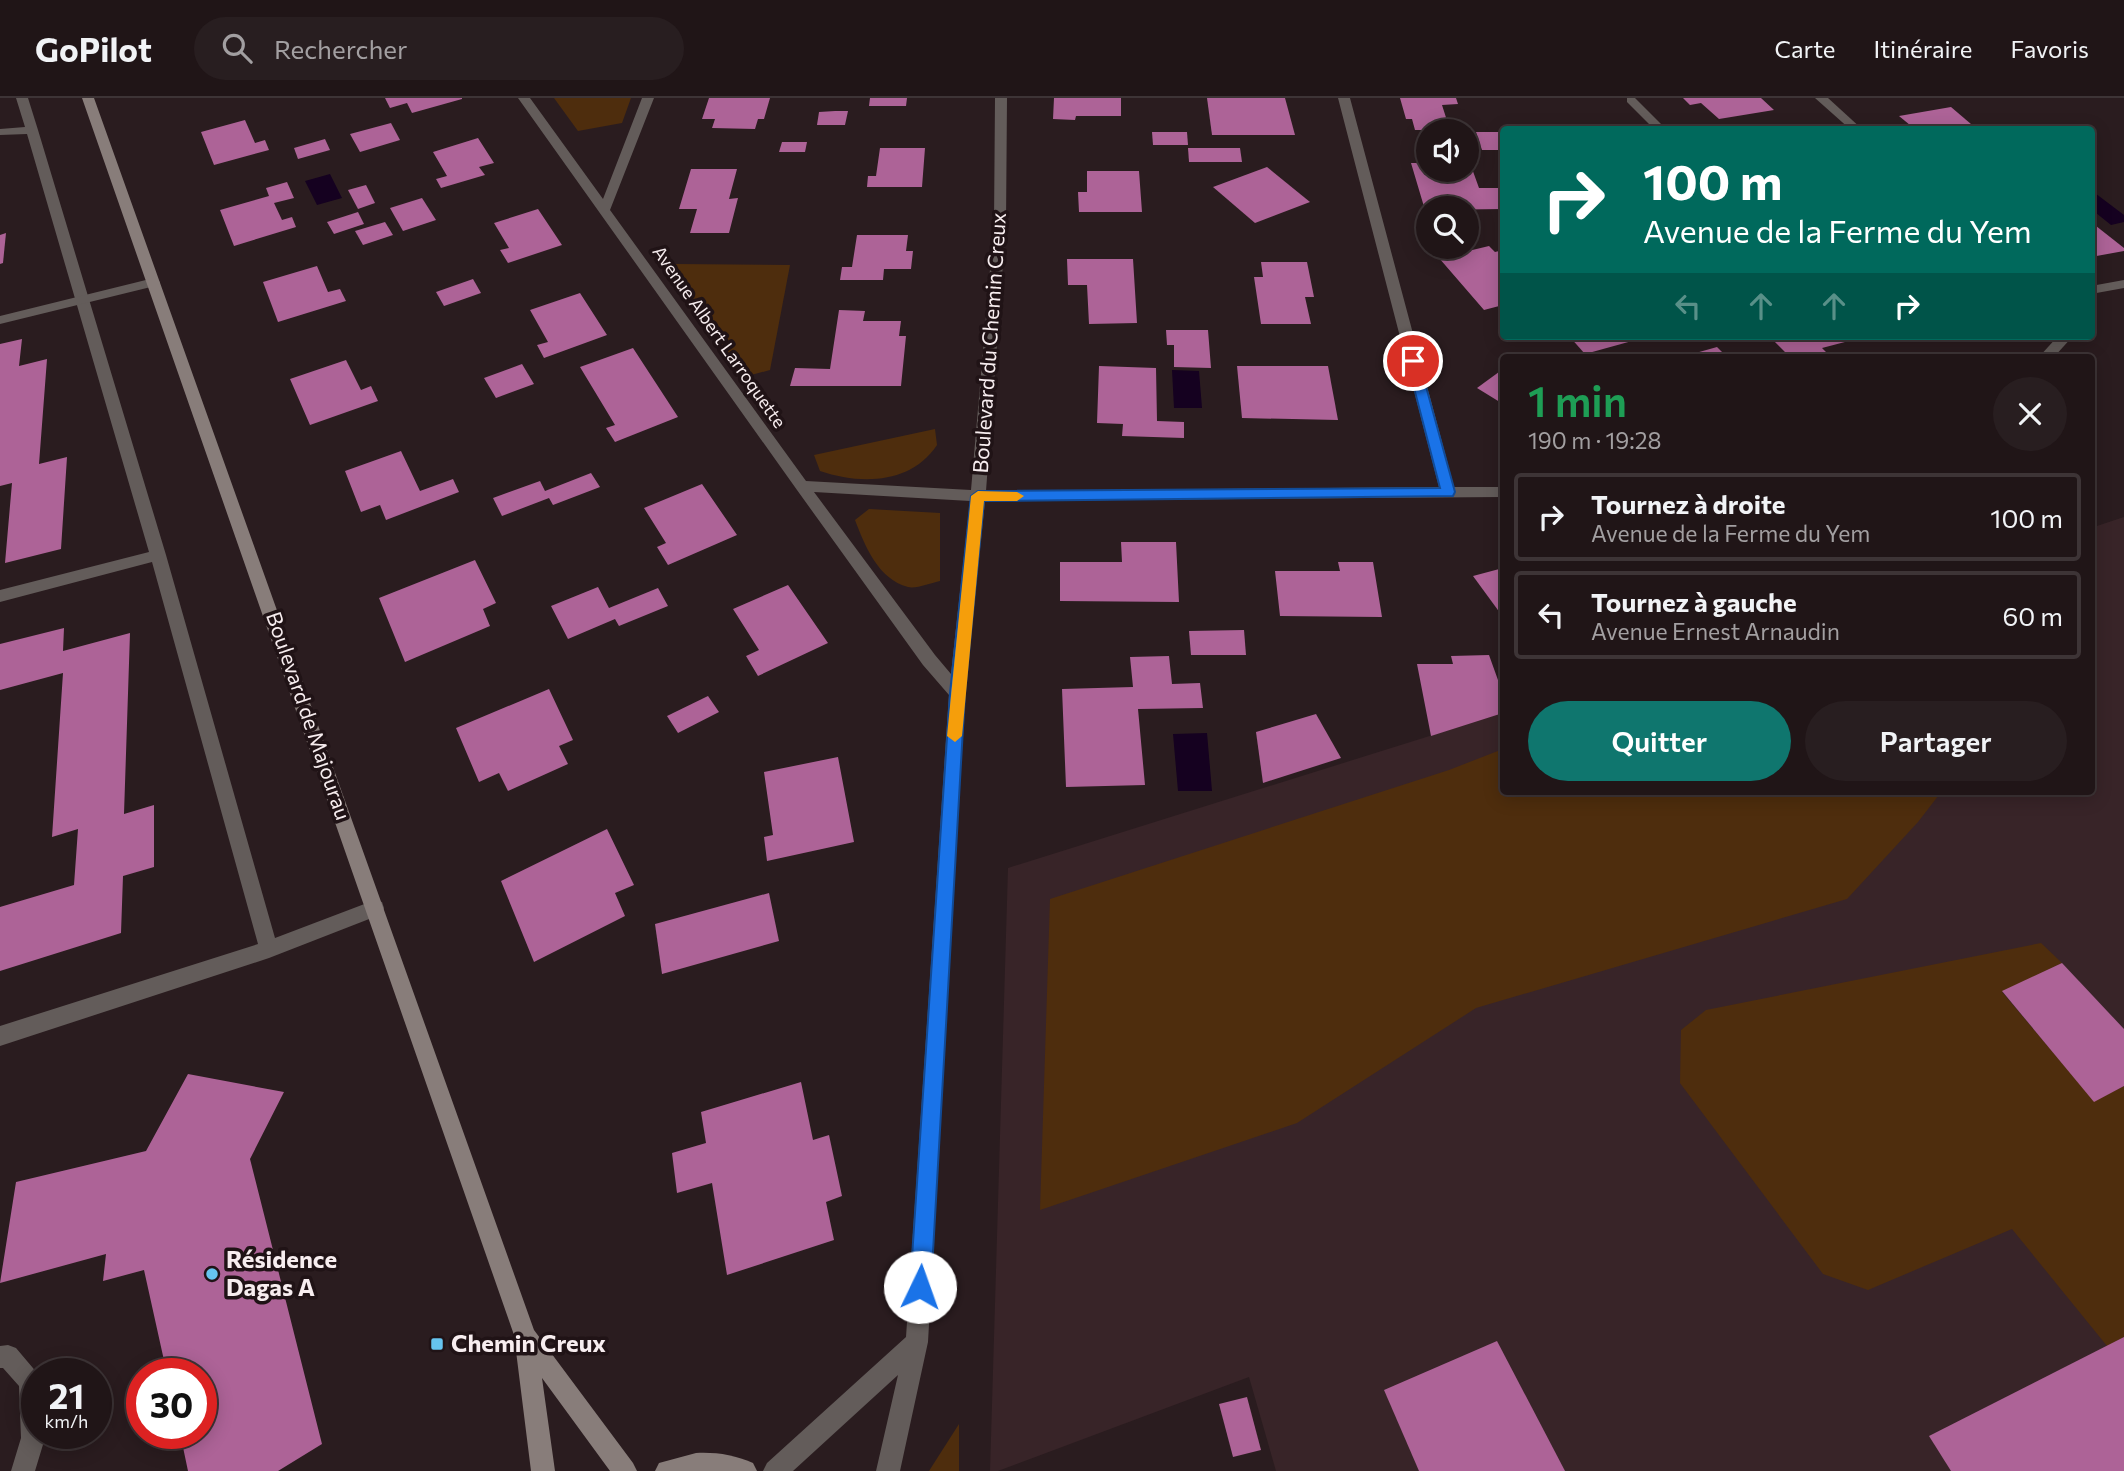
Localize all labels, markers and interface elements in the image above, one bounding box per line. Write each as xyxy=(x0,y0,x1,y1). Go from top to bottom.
search box xyxy=(194,17,684,80)
text: GoPilot xyxy=(35,28,152,69)
icon: search xyxy=(218,29,256,67)
text: Rechercher xyxy=(274,33,407,64)
text: Carte xyxy=(1775,34,1836,63)
text: Itinéraire xyxy=(1874,34,1973,63)
text: Favoris xyxy=(2011,34,2089,63)
map controls xyxy=(1416,119,1479,259)
button: sound xyxy=(1416,119,1479,182)
text: 100 m xyxy=(1643,150,1782,210)
icon: right xyxy=(1528,154,1619,245)
button: search xyxy=(1416,196,1479,259)
text: Avenue de la Ferme du Yem xyxy=(1643,210,2032,250)
street label: Boulevard du Chemin Creux xyxy=(967,212,1010,474)
street label: Avenue Albert Larroquette xyxy=(649,241,791,432)
icon: left xyxy=(1669,287,1707,325)
icon: ahead xyxy=(1742,287,1780,325)
icon: ahead xyxy=(1815,287,1853,325)
icon: right xyxy=(1888,287,1926,325)
pin xyxy=(1383,331,1443,391)
icon: arrive xyxy=(1394,342,1432,380)
text: 1 min xyxy=(1528,374,1627,426)
button: close xyxy=(1993,377,2067,451)
text: 190 m · 19:28 xyxy=(1528,426,1661,454)
text: Tournez à droite xyxy=(1591,488,1786,519)
icon: right xyxy=(1532,498,1570,536)
text: 100 m xyxy=(1990,502,2063,533)
text: Avenue de la Ferme du Yem xyxy=(1591,519,1870,547)
text: Tournez à gauche xyxy=(1591,586,1797,617)
icon: left xyxy=(1532,596,1570,634)
text: 60 m xyxy=(2003,600,2063,631)
street label: Boulevard de Majourau xyxy=(262,608,357,823)
text: Avenue Ernest Arnaudin xyxy=(1591,617,1840,645)
button: Quitter xyxy=(1528,701,1791,781)
button: Partager xyxy=(1805,701,2067,781)
place label: Résidence Dagas A xyxy=(226,1244,337,1301)
position arrow xyxy=(883,1250,957,1324)
marker: Résidence Dagas A xyxy=(204,1266,220,1282)
place label: Chemin Creux xyxy=(451,1328,606,1357)
marker: Chemin Creux xyxy=(429,1336,445,1352)
speed limit sign: 30 xyxy=(126,1358,217,1449)
text: 21 xyxy=(49,1373,84,1416)
text: km/h xyxy=(45,1410,88,1432)

